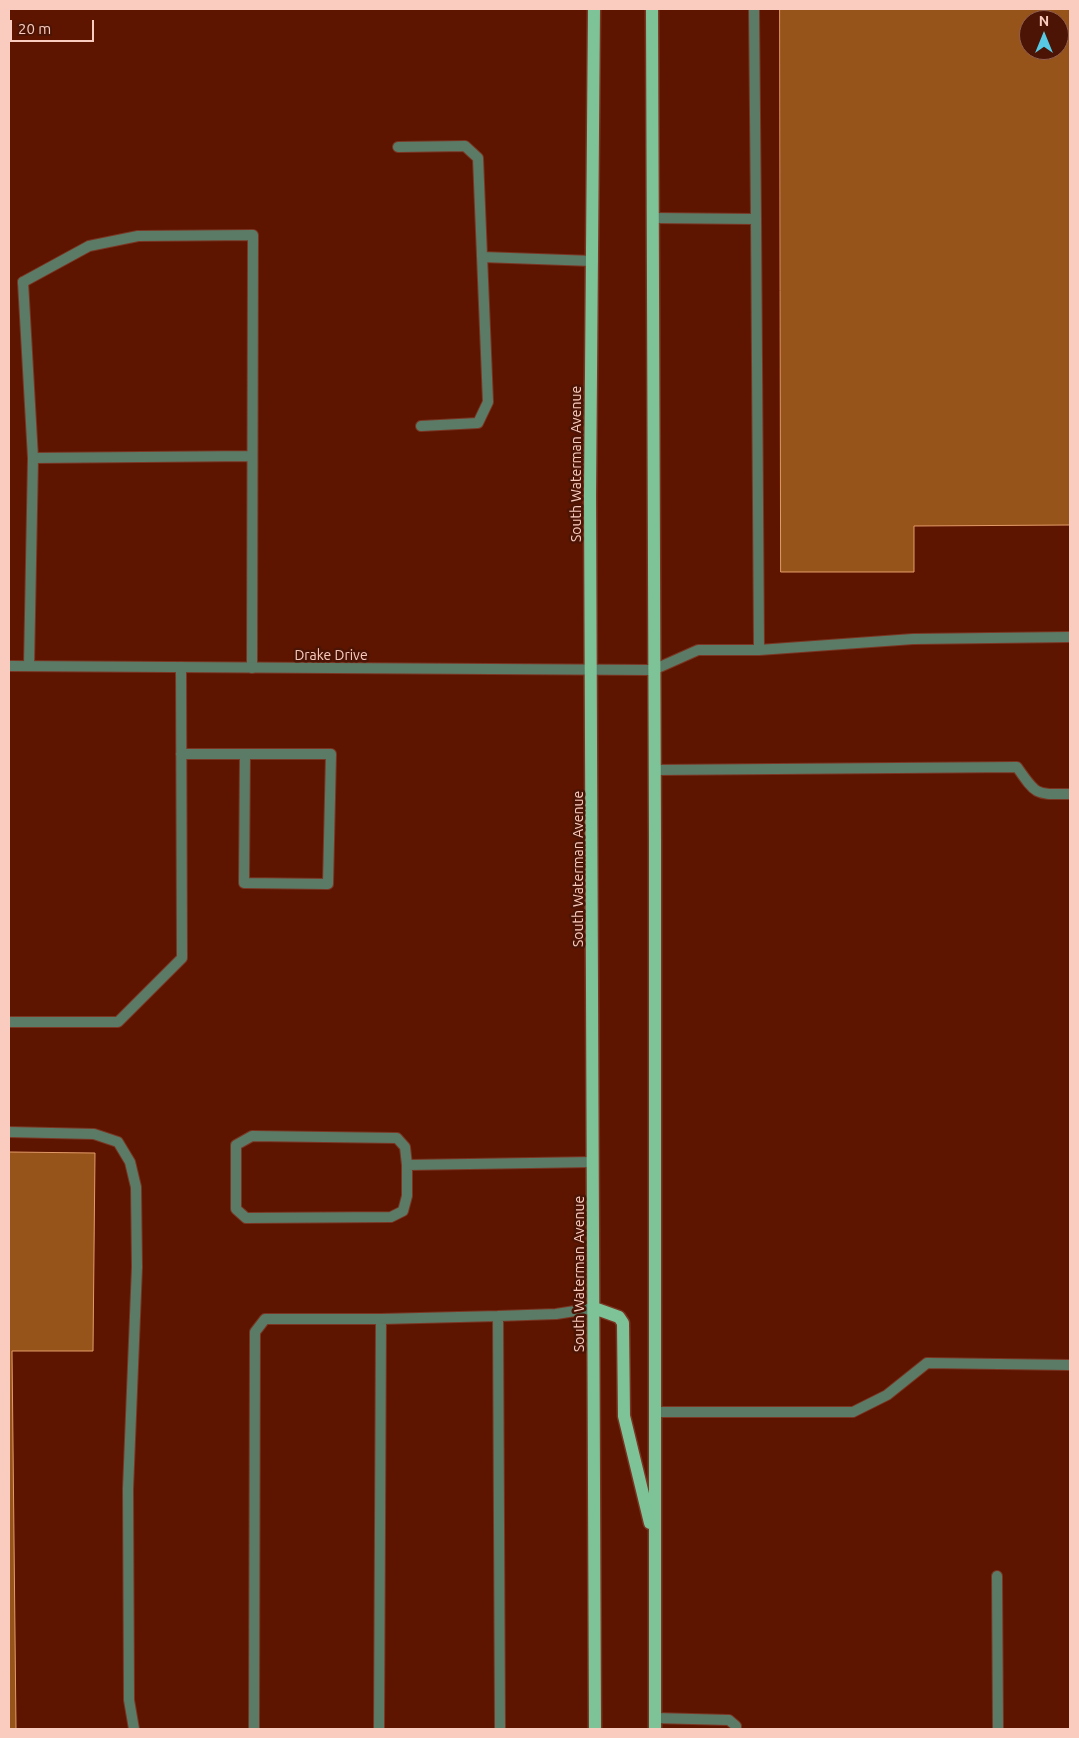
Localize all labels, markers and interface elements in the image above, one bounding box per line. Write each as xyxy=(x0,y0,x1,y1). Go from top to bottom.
scale bar xyxy=(12,10,96,42)
north arrow xyxy=(1019,10,1069,60)
text: N xyxy=(1039,13,1049,29)
text: 20 m xyxy=(18,20,51,37)
street label: South Waterman Avenue xyxy=(568,386,584,542)
street label: Drake Drive xyxy=(294,647,368,663)
street label: South Waterman Avenue xyxy=(570,791,586,947)
street label: South Waterman Avenue xyxy=(571,1196,587,1352)

